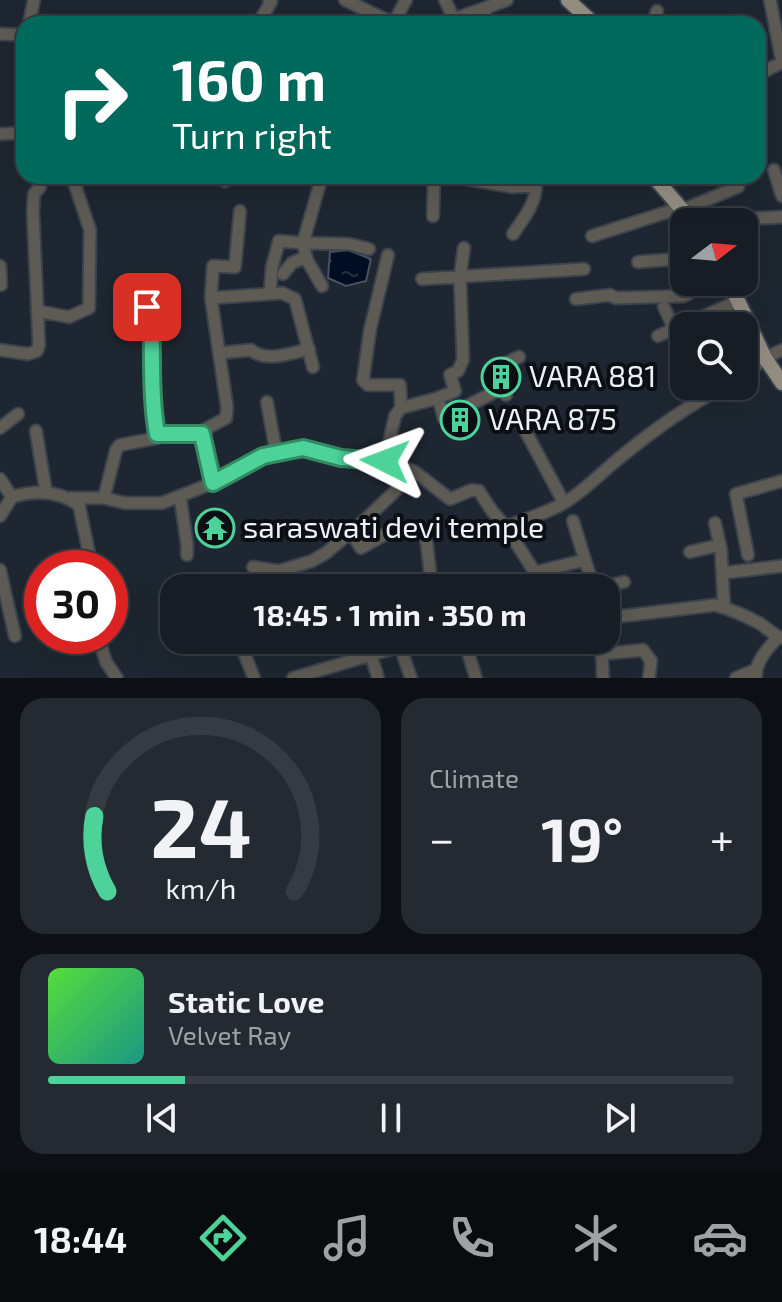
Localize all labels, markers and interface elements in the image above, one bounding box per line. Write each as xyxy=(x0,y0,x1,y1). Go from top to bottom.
text: 160 m xyxy=(172,45,326,112)
icon: right xyxy=(40,48,144,152)
text: Turn right xyxy=(172,113,332,156)
north arrow xyxy=(670,208,758,296)
map controls xyxy=(670,208,758,400)
pin xyxy=(113,273,181,341)
icon: arrive xyxy=(125,285,169,329)
button: search xyxy=(670,312,758,400)
building icon: VARA 881 xyxy=(480,356,522,398)
place label: VARA 881 xyxy=(529,357,656,393)
building icon: VARA 875 xyxy=(439,399,481,441)
place label: VARA 875 xyxy=(488,400,617,436)
position arrow xyxy=(343,419,427,503)
temple icon: saraswati devi temple xyxy=(194,507,236,549)
place label: saraswati devi temple xyxy=(243,508,544,544)
speed limit sign: 30 xyxy=(24,550,128,654)
text: 18:45 · 1 min · 350 m xyxy=(253,596,527,632)
text: Climate xyxy=(429,762,519,793)
text: 24 xyxy=(150,775,251,875)
text: 19° xyxy=(541,802,623,874)
text: − xyxy=(429,811,455,864)
text: + xyxy=(710,811,734,864)
text: km/h xyxy=(165,870,236,905)
text: Static Love xyxy=(168,983,324,1019)
text: Velvet Ray xyxy=(168,1019,291,1050)
icon: previous xyxy=(140,1096,184,1140)
icon: pause xyxy=(369,1096,413,1140)
icon: next xyxy=(598,1096,642,1140)
icon: directions xyxy=(195,1210,251,1266)
icon: music xyxy=(319,1210,375,1266)
icon: phone xyxy=(444,1210,500,1266)
icon: climate xyxy=(568,1210,624,1266)
icon: car xyxy=(692,1210,748,1266)
text: 18:44 xyxy=(34,1217,127,1260)

